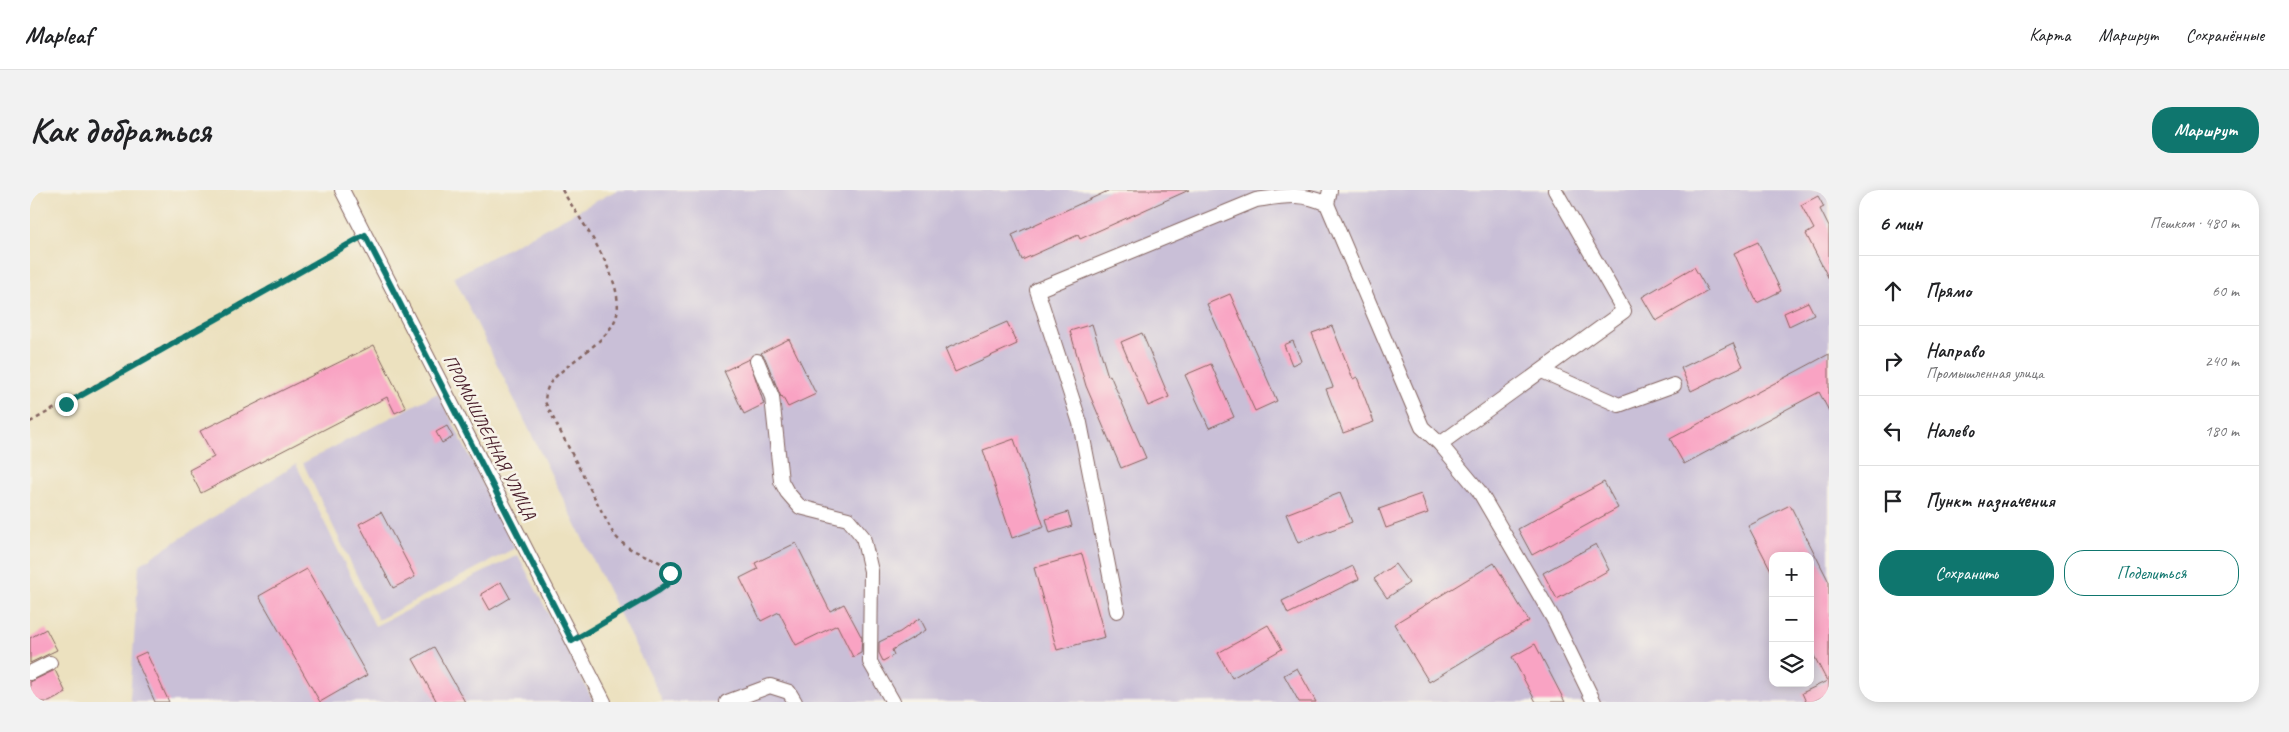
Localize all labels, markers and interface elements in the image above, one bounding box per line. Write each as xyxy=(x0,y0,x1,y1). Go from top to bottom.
text: Mapleaf xyxy=(25,20,92,50)
text: Карта xyxy=(2029,24,2070,46)
text: Маршрут xyxy=(2098,24,2158,46)
text: Сохранённые xyxy=(2186,24,2264,46)
button: Маршрут xyxy=(2152,107,2259,153)
text: Как добраться xyxy=(30,108,211,153)
text: 6 мин xyxy=(1879,210,1922,236)
text: Пешком · 480 m xyxy=(2150,213,2239,233)
icon: ahead xyxy=(1879,277,1907,305)
text: Прямо xyxy=(1926,279,1971,303)
text: 60 m xyxy=(2212,281,2239,301)
text: Направо xyxy=(1926,339,1984,363)
icon: right xyxy=(1879,347,1907,375)
street label: ПРОМЫШЛЕННАЯ УЛИЦА xyxy=(439,351,542,524)
text: 240 m xyxy=(2205,351,2239,371)
text: Промышленная улица xyxy=(1926,363,2044,383)
route end xyxy=(55,393,78,416)
icon: left xyxy=(1879,417,1907,445)
text: Налево xyxy=(1926,419,1974,443)
text: 180 m xyxy=(2205,421,2239,441)
icon: arrive xyxy=(1879,487,1907,515)
text: Пункт назначения xyxy=(1926,489,2055,513)
button: Сохранить xyxy=(1879,550,2054,596)
button: Поделиться xyxy=(2064,550,2239,596)
map controls xyxy=(1769,552,1814,687)
button: + xyxy=(1769,552,1814,597)
route start xyxy=(659,562,682,585)
button: − xyxy=(1769,597,1814,642)
button: layers xyxy=(1769,642,1814,687)

